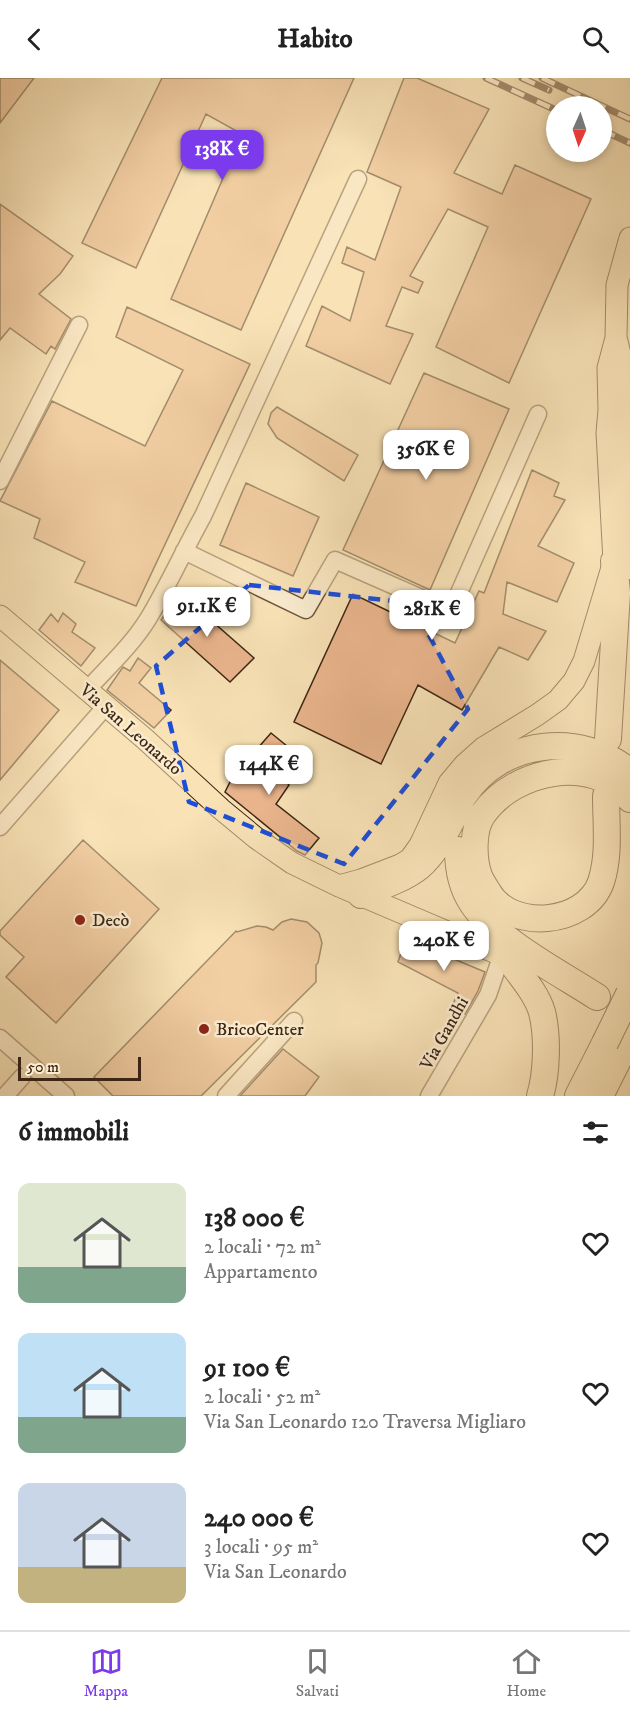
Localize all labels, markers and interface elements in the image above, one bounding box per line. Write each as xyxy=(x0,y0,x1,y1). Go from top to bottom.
text: Habito xyxy=(277,22,353,56)
icon: back xyxy=(18,23,51,56)
icon: search xyxy=(579,23,612,56)
north arrow xyxy=(546,96,612,162)
map controls xyxy=(546,96,612,162)
pin: 138K € xyxy=(173,130,271,181)
text: 138K € xyxy=(195,137,249,162)
pin: 356K € xyxy=(377,430,475,481)
text: 356K € xyxy=(397,437,455,462)
pin: 91.1K € xyxy=(152,587,262,638)
pin: 281K € xyxy=(383,590,481,641)
text: 91.1K € xyxy=(177,594,237,619)
text: 281K € xyxy=(403,597,461,622)
street label: Via San Leonardo xyxy=(74,679,186,780)
pin: 144K € xyxy=(220,745,318,796)
text: 144K € xyxy=(239,752,299,777)
place label: Decò xyxy=(92,910,130,932)
marker: Decò xyxy=(73,913,87,927)
pin: 240K € xyxy=(395,921,493,972)
text: 240K € xyxy=(413,928,475,953)
street label: Via Gandhi xyxy=(415,993,474,1075)
place label: BricoCenter xyxy=(216,1019,304,1041)
marker: BricoCenter xyxy=(197,1022,211,1036)
scale bar xyxy=(18,1054,141,1082)
text: 50 m xyxy=(27,1057,59,1077)
text: 6 immobili xyxy=(18,1116,129,1149)
icon: filters xyxy=(579,1116,612,1149)
text: 138 000 € xyxy=(204,1202,305,1235)
icon: home xyxy=(66,1207,138,1279)
icon: heart xyxy=(579,1227,612,1260)
text: 2 locali · 72 m² xyxy=(204,1235,321,1260)
text: Appartamento xyxy=(204,1260,317,1285)
text: 91 100 € xyxy=(204,1352,290,1385)
icon: home xyxy=(66,1357,138,1429)
icon: heart xyxy=(579,1377,612,1410)
text: 2 locali · 52 m² xyxy=(204,1385,320,1410)
text: Via San Leonardo 120 Traversa Migliaro xyxy=(204,1410,526,1435)
text: 240 000 € xyxy=(204,1502,314,1535)
icon: home xyxy=(66,1507,138,1579)
icon: heart xyxy=(579,1527,612,1560)
text: 3 locali · 95 m² xyxy=(204,1535,318,1560)
text: Via San Leonardo xyxy=(204,1560,347,1585)
tab: Mappa xyxy=(84,1645,128,1701)
tab: Salvati xyxy=(296,1645,339,1701)
tab: Home xyxy=(507,1645,546,1701)

